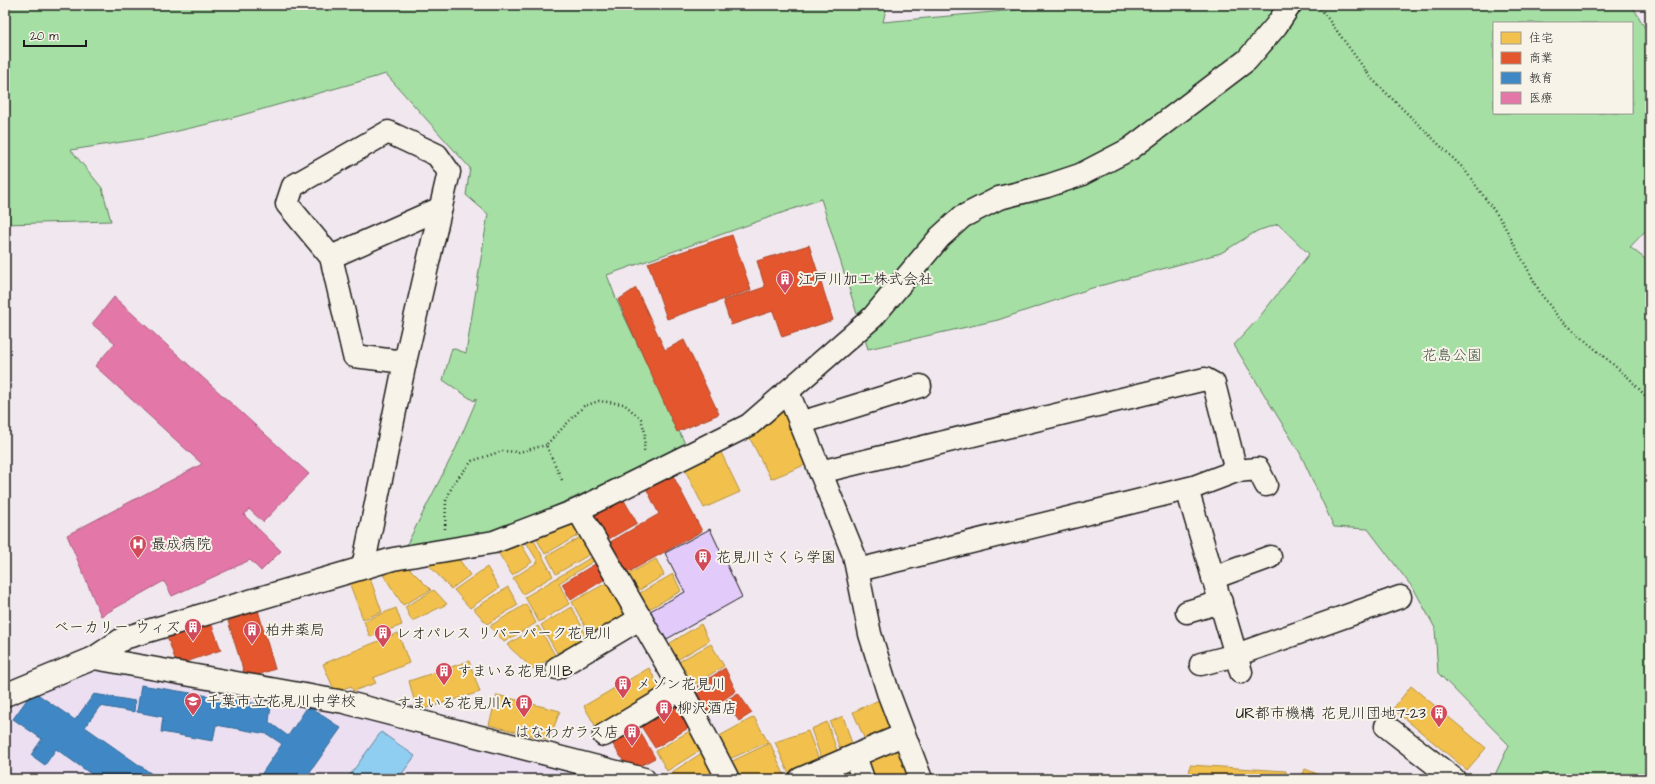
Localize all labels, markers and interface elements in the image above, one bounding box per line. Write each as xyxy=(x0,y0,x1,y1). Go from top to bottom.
scale bar xyxy=(24,22,86,48)
legend xyxy=(1493,22,1633,114)
text: 20 m xyxy=(30,28,59,45)
text: 住宅 xyxy=(1529,30,1553,47)
text: 商業 xyxy=(1529,50,1553,67)
text: 教育 xyxy=(1529,70,1553,87)
text: 医療 xyxy=(1529,90,1553,107)
building icon: 江戸川加工株式会社 xyxy=(775,269,795,294)
place label: 江戸川加工株式会社 xyxy=(798,269,933,290)
park label: 花島公園 xyxy=(1422,345,1482,366)
hospital icon: 最成病院 xyxy=(128,534,148,559)
place label: 最成病院 xyxy=(151,534,211,555)
building icon: 花見川さくら学園 xyxy=(693,547,713,572)
place label: 花見川さくら学園 xyxy=(716,547,836,568)
place label: ベーカリー ウィズ xyxy=(54,617,180,638)
building icon: ベーカリー ウィズ xyxy=(183,617,203,642)
building icon: 柏井薬局 xyxy=(242,620,262,645)
place label: 柏井薬局 xyxy=(265,620,325,641)
building icon: レオパレス リバーパーク花見川 xyxy=(373,623,393,648)
place label: レオパレス リバーパーク花見川 xyxy=(396,623,612,644)
building icon: すまいる花見川B xyxy=(434,661,454,686)
place label: すまいる花見川B xyxy=(457,661,573,682)
building icon: メゾン花見川 xyxy=(613,674,633,699)
place label: メゾン花見川 xyxy=(636,674,726,695)
school or university icon: 千葉市立花見川中学校 xyxy=(183,691,203,716)
place label: 千葉市立花見川中学校 xyxy=(206,691,356,712)
place label: すまいる花見川A xyxy=(396,693,511,714)
building icon: すまいる花見川A xyxy=(514,693,534,718)
building icon: 柳沢酒店 xyxy=(654,698,674,723)
place label: 柳沢酒店 xyxy=(677,698,737,719)
place label: UR都市機構 花見川団地7-23 xyxy=(1236,703,1426,724)
building icon: UR都市機構 花見川団地7-23 xyxy=(1429,703,1449,728)
place label: はなわガラス店 xyxy=(515,722,619,743)
building icon: はなわガラス店 xyxy=(622,722,642,747)

